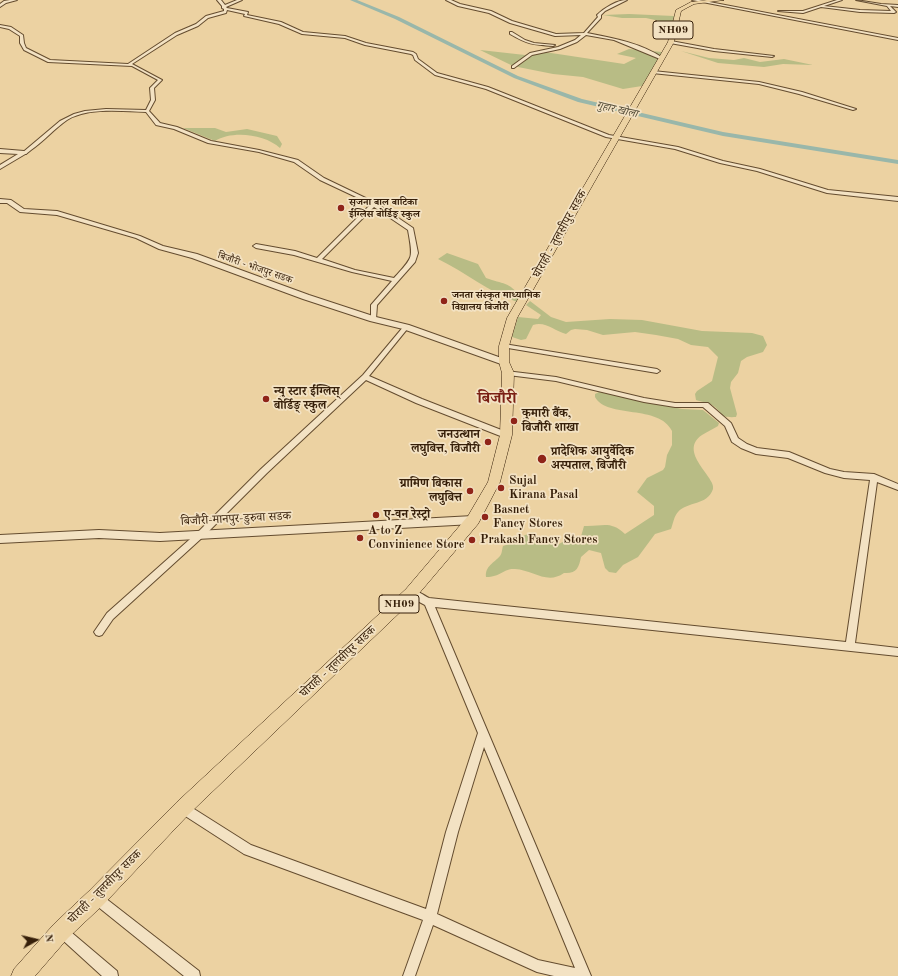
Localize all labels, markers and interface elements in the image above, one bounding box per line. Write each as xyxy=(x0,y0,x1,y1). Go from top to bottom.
road number: NH09 xyxy=(653,21,693,39)
water label: गुहार खोला xyxy=(595,99,639,121)
street label: घोराही - तुलसीपुर सडक xyxy=(530,187,590,281)
place label: सृजना बाल बाटिका ईंग्लिस बोर्डिङ् स्कुल xyxy=(349,196,420,220)
marker: सृजना बाल बाटिका ईंग्लिस बोर्डिङ् स्कुल xyxy=(336,203,346,213)
street label: बिजौरी - भोजपुर सडक xyxy=(216,250,294,286)
place label: जनता संस्कृत माध्यामिक विद्यालय बिजौरी xyxy=(452,289,540,312)
marker: जनता संस्कृत माध्यामिक विद्यालय बिजौरी xyxy=(439,296,449,306)
place label: न्यु स्टार ईंग्लिस् बोर्डिङ् स्कुल xyxy=(274,385,339,413)
district label: बिजौरी xyxy=(477,389,517,409)
marker: न्यु स्टार ईंग्लिस् बोर्डिङ् स्कुल xyxy=(261,394,271,404)
place label: कुमारी बैंक, बिजौरी शाखा xyxy=(522,407,578,435)
marker: कुमारी बैंक, बिजौरी शाखा xyxy=(509,416,519,426)
place label: जनउत्थान लघुबित्त, बिजौरी xyxy=(411,428,480,456)
marker: जनउत्थान लघुबित्त, बिजौरी xyxy=(483,437,493,447)
place label: प्रादेशिक आयुर्वेदिक अस्पताल, बिजौरी xyxy=(551,445,634,473)
marker: प्रादेशिक आयुर्वेदिक अस्पताल, बिजौरी xyxy=(536,453,548,465)
place label: Sujal Kirana Pasal xyxy=(509,474,578,502)
place label: ग्रामिण बिकास लघुबित्त xyxy=(400,477,462,505)
marker: Sujal Kirana Pasal xyxy=(496,483,506,493)
marker: ग्रामिण बिकास लघुबित्त xyxy=(465,486,475,496)
place label: Basnet Fancy Stores xyxy=(493,503,563,531)
place label: ए-वन रेस्ट्रो xyxy=(384,508,430,522)
street label: बिजौरी-मानपुर-डुरुवा सडक xyxy=(180,509,292,529)
marker: ए-वन रेस्ट्रो xyxy=(371,510,381,520)
marker: Basnet Fancy Stores xyxy=(480,512,490,522)
place label: A to Z Convinience Store xyxy=(368,524,464,552)
marker: A to Z Convinience Store xyxy=(355,533,365,543)
place label: Prakash Fancy Stores xyxy=(480,533,597,547)
marker: Prakash Fancy Stores xyxy=(467,535,477,545)
road number: NH09 xyxy=(379,595,419,613)
street label: घोराही - तुलसीपुर सडक xyxy=(297,623,379,701)
street label: घोराही - तुलसीपुर सडक xyxy=(65,847,145,927)
north arrow xyxy=(16,920,56,960)
text: N xyxy=(42,933,54,943)

